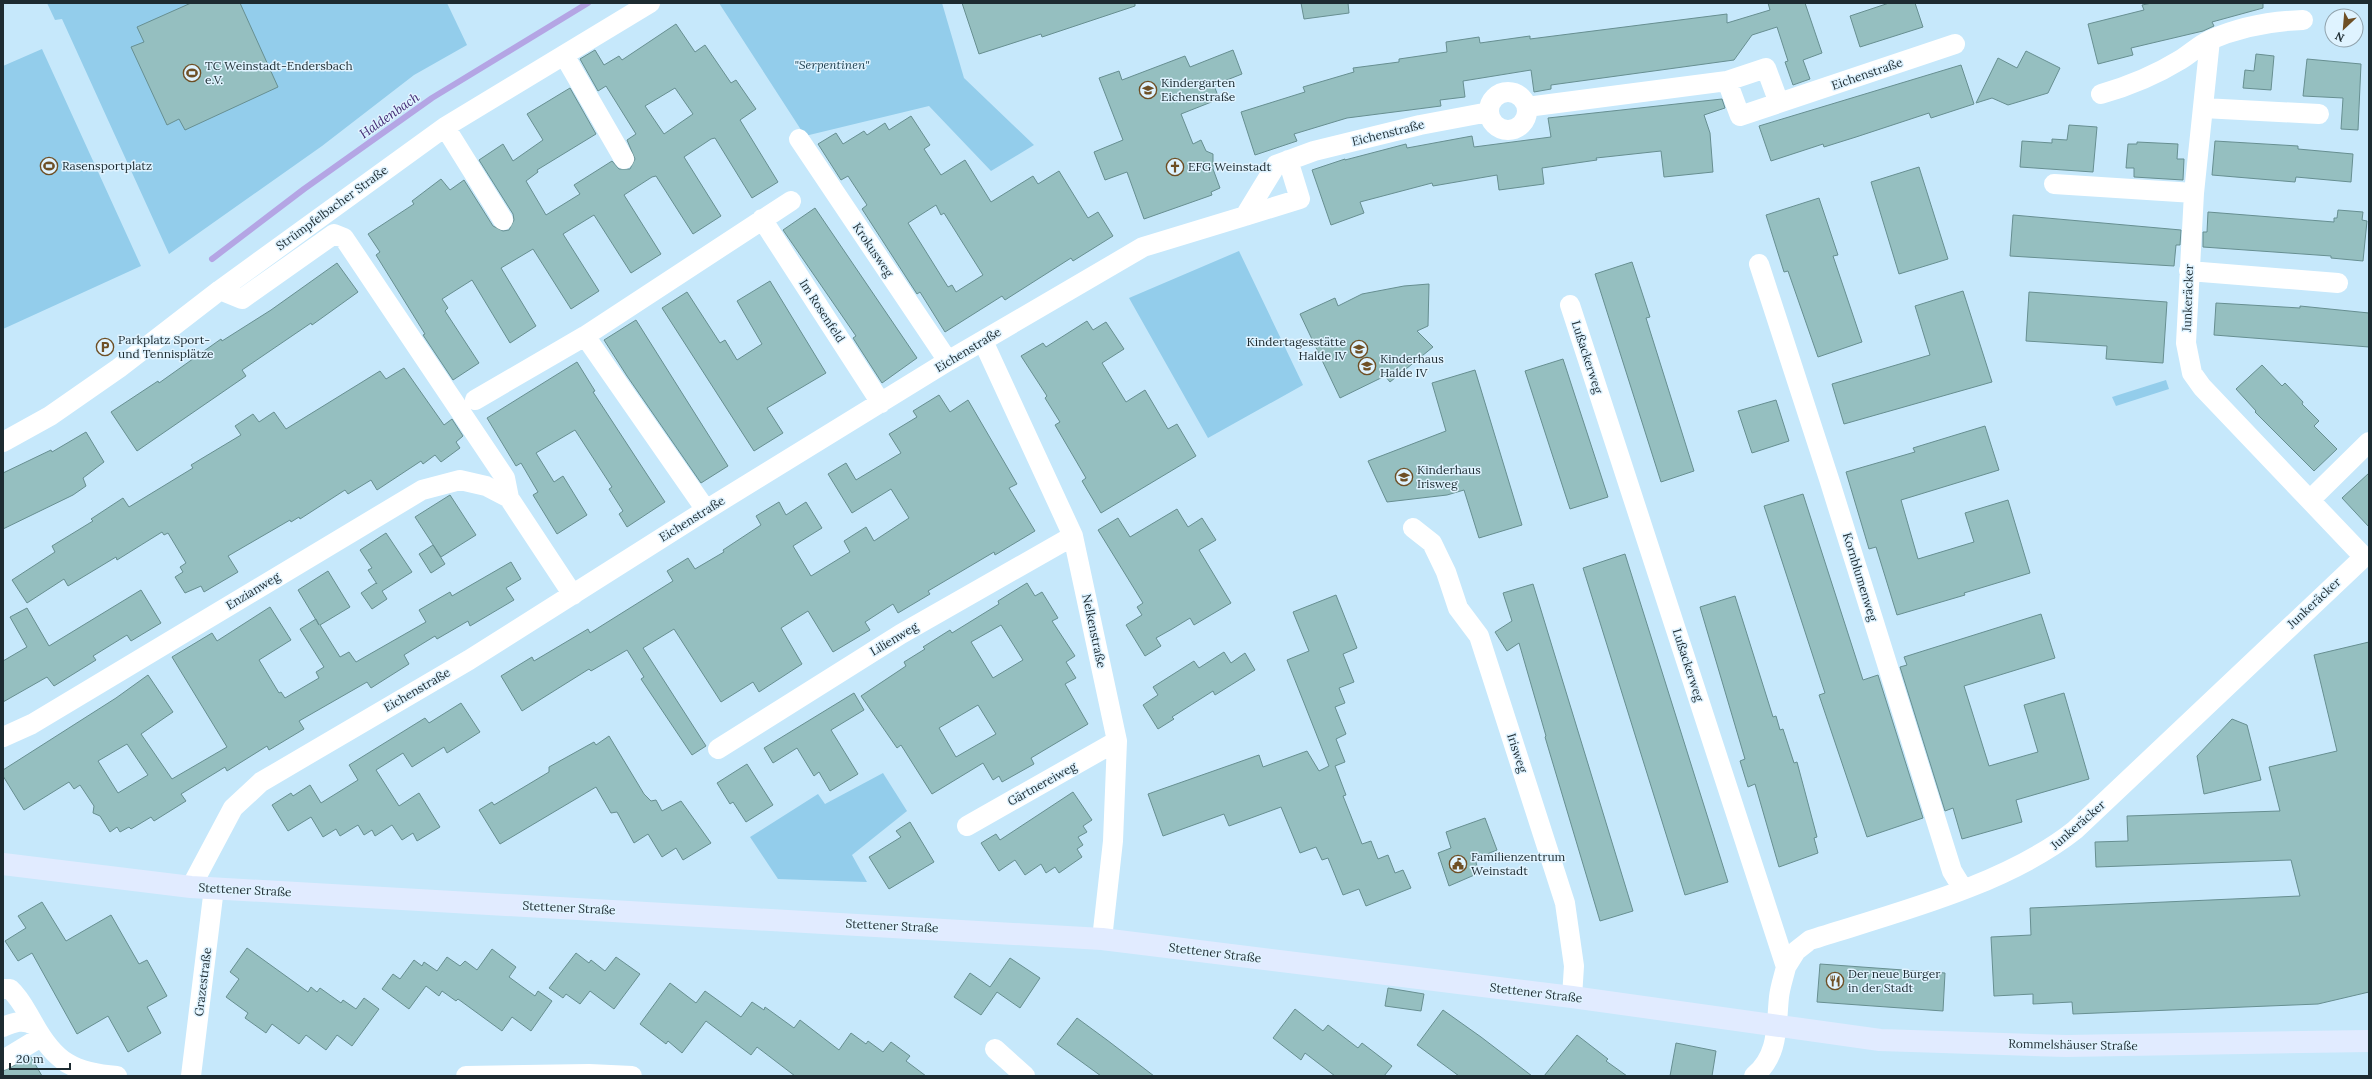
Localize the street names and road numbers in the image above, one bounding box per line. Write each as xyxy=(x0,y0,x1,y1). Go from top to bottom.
street label: Eichenstraße xyxy=(1829,54,1905,93)
street label: Eichenstraße xyxy=(1350,116,1426,149)
street label: Strümpfelbacher Straße xyxy=(273,162,391,253)
street label: Krokusweg xyxy=(850,220,897,280)
street label: Junkeräcker xyxy=(2179,263,2196,333)
street label: Im Rosenfeld xyxy=(796,276,848,345)
street label: Lußackerweg xyxy=(1569,319,1606,395)
street label: Eichenstraße xyxy=(932,324,1004,375)
street label: Eichenstraße xyxy=(656,492,728,545)
street label: Kornblumenweg xyxy=(1840,531,1881,623)
street label: Enzianweg xyxy=(223,568,283,612)
street label: Junkeräcker xyxy=(2283,574,2344,632)
street label: Nelkenstraße xyxy=(1079,593,1110,670)
street label: Lilienweg xyxy=(867,618,921,659)
street label: Lußackerweg xyxy=(1670,627,1707,703)
street label: Eichenstraße xyxy=(381,664,453,715)
street label: Irisweg xyxy=(1504,731,1531,775)
street label: Gärtnereiweg xyxy=(1005,758,1079,809)
street label: Junkeräcker xyxy=(2047,796,2109,853)
street label: Stettener Straße xyxy=(198,880,292,899)
street label: Stettener Straße xyxy=(522,898,616,917)
street label: Stettener Straße xyxy=(845,916,939,935)
street label: Stettener Straße xyxy=(1168,939,1263,966)
street label: Grazestraße xyxy=(191,946,214,1017)
street label: Stettener Straße xyxy=(1489,979,1584,1006)
street label: Rommelshäuser Straße xyxy=(2008,1036,2138,1053)

